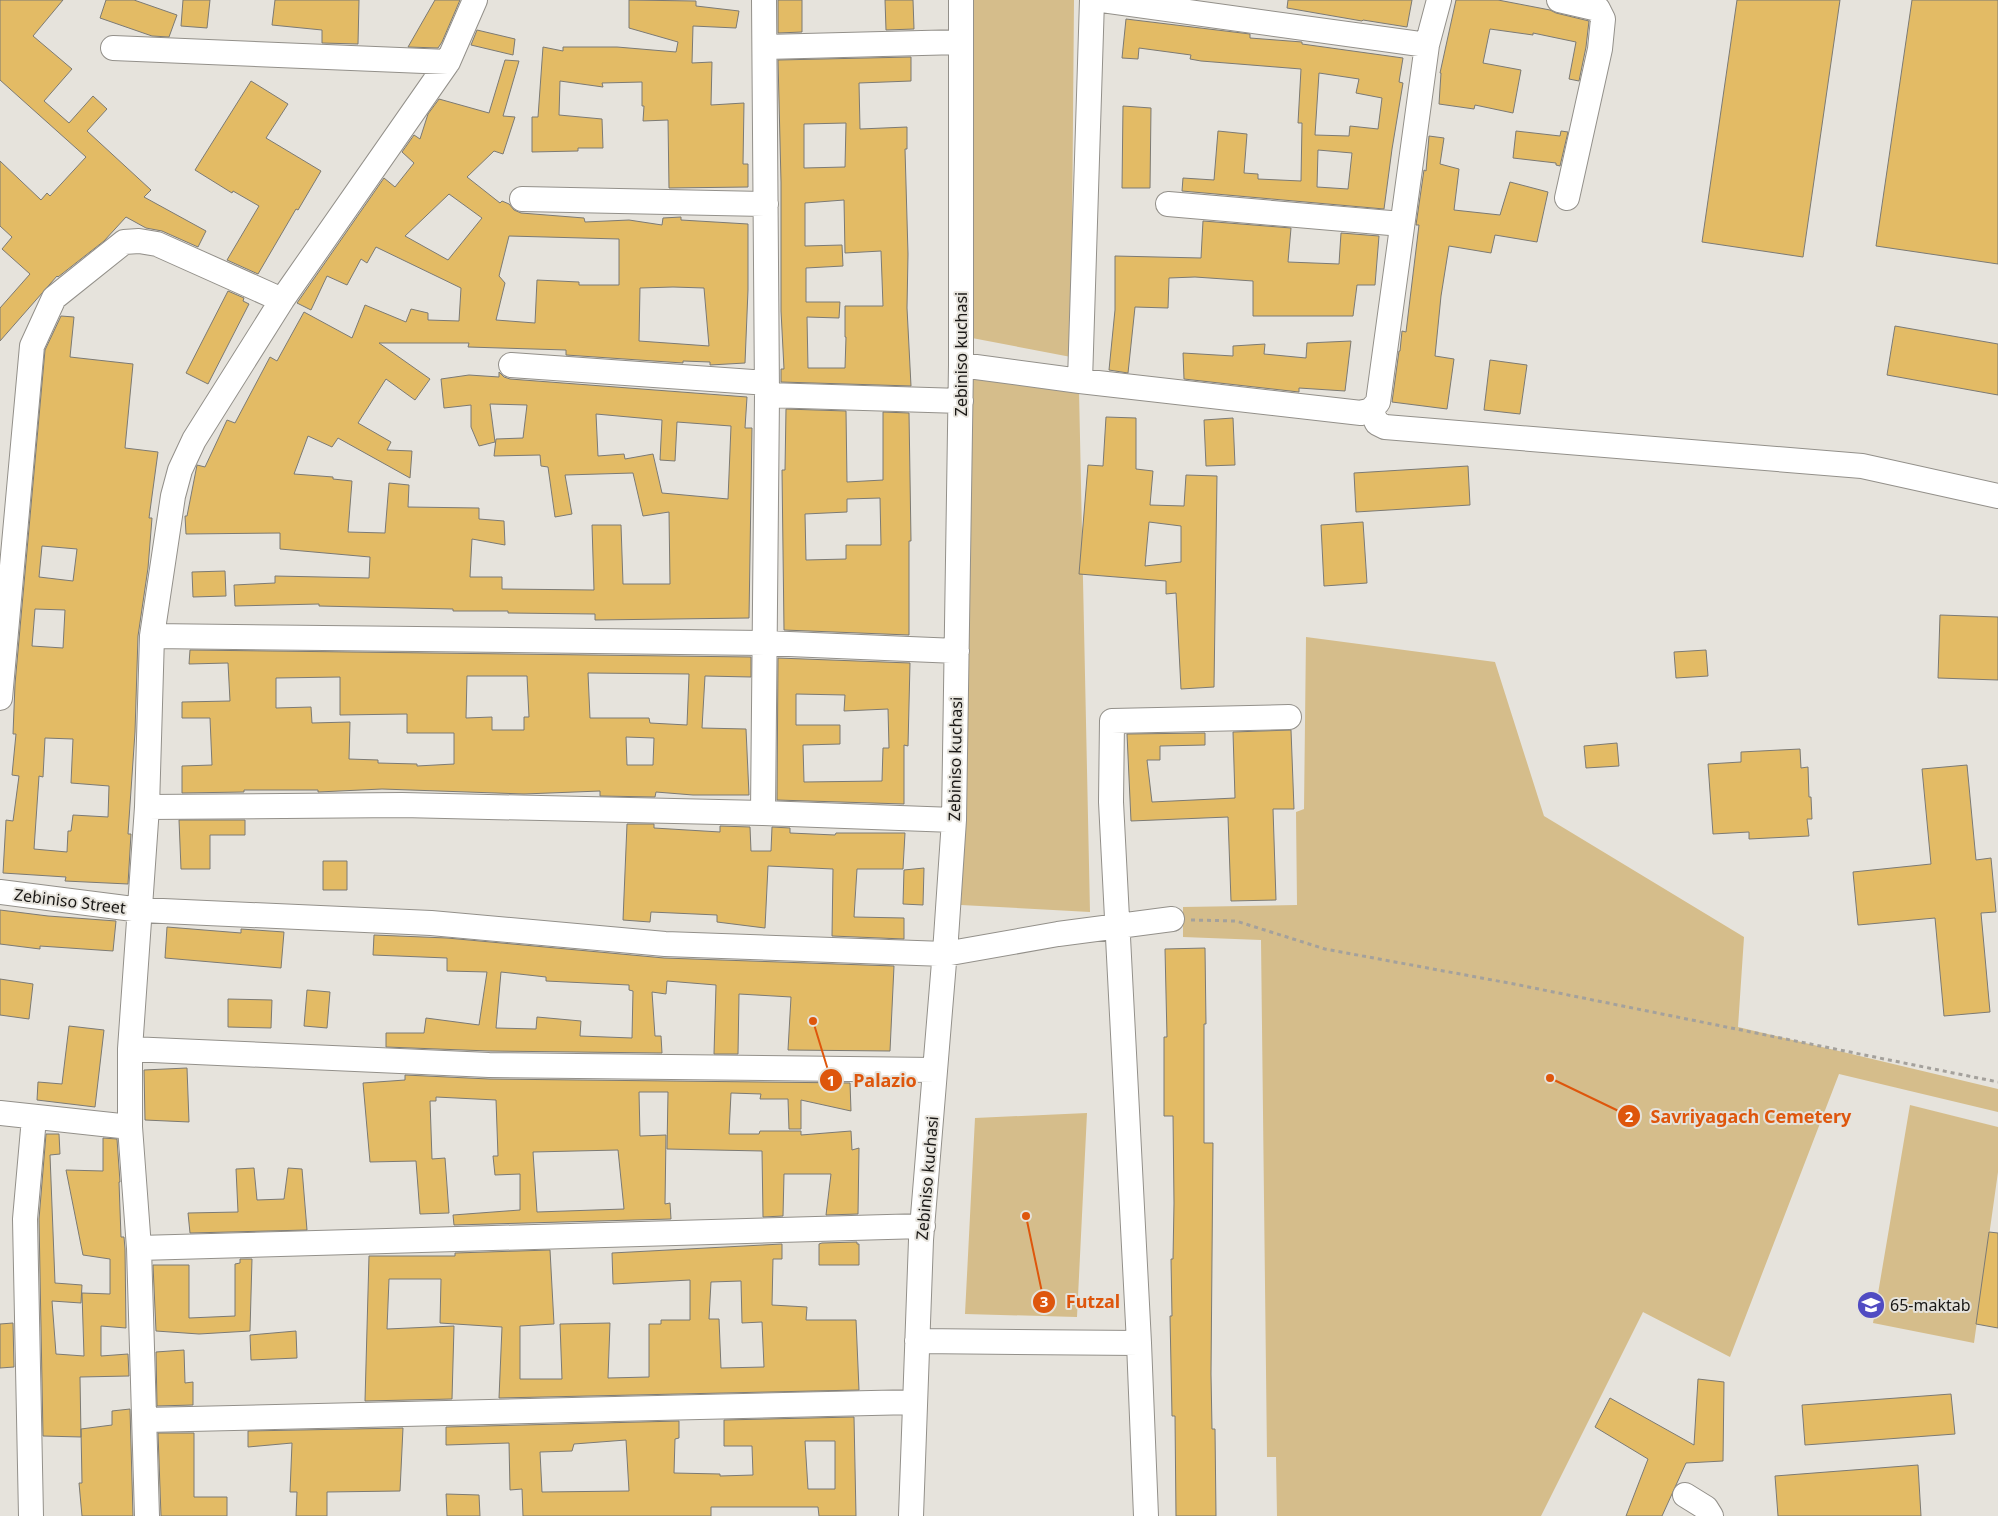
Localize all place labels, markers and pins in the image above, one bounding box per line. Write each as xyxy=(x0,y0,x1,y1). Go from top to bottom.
callout: Palazio xyxy=(818,1064,927,1097)
callout: Savriyagach Cemetery xyxy=(1616,1100,1862,1133)
callout: Futzal xyxy=(1031,1285,1130,1318)
school or university icon: 65-maktab xyxy=(1856,1290,1886,1320)
place label: 65-maktab xyxy=(1890,1294,1971,1316)

